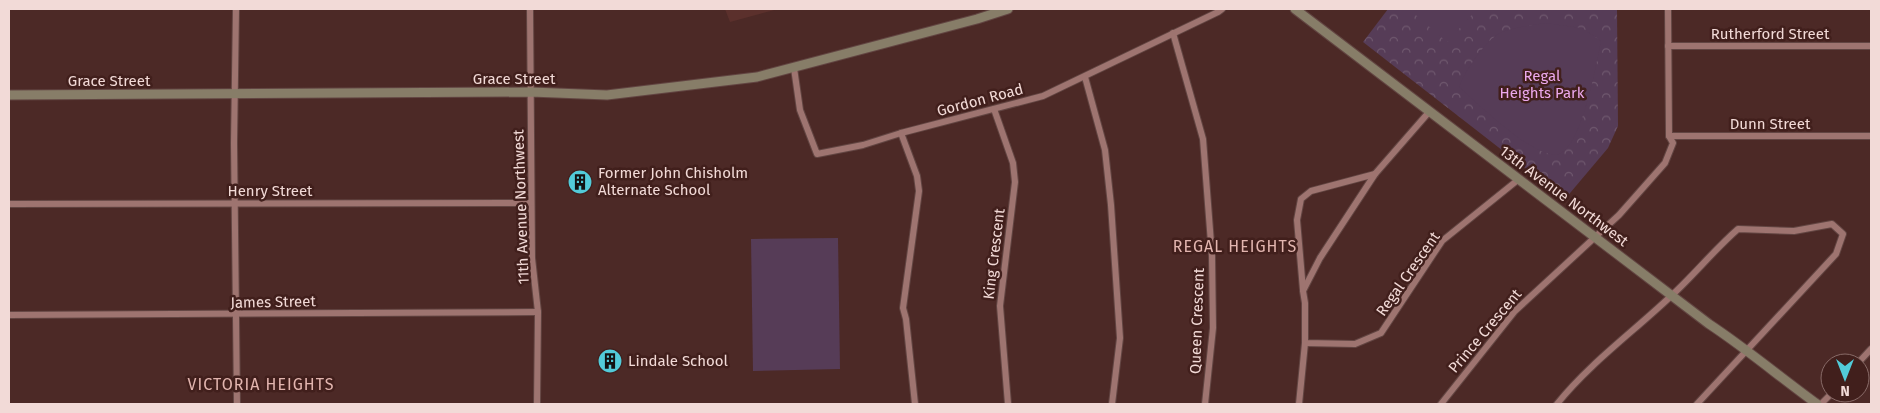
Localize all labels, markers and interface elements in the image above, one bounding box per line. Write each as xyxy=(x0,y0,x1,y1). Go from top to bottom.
street label: Rutherford Street xyxy=(1711,25,1830,43)
park label: Regal Heights Park xyxy=(1499,67,1585,102)
street label: Grace Street xyxy=(473,70,556,88)
street label: Grace Street xyxy=(68,72,151,90)
street label: Gordon Road xyxy=(935,80,1025,120)
street label: Dunn Street xyxy=(1730,115,1811,133)
street label: 11th Avenue Northwest xyxy=(509,129,533,285)
street label: 13th Avenue Northwest xyxy=(1496,142,1632,251)
place label: Former John Chisholm Alternate School xyxy=(598,164,748,199)
building icon: Former John Chisholm Alternate School xyxy=(567,169,593,195)
street label: Henry Street xyxy=(227,182,313,200)
street label: King Crescent xyxy=(979,207,1009,301)
street label: Regal Crescent xyxy=(1372,228,1444,320)
district label: REGAL HEIGHTS xyxy=(1173,237,1297,256)
street label: Queen Crescent xyxy=(1186,267,1208,374)
street label: Prince Crescent xyxy=(1445,285,1526,377)
street label: James Street xyxy=(230,292,316,312)
building icon: Lindale School xyxy=(597,348,623,374)
place label: Lindale School xyxy=(628,352,729,370)
north arrow xyxy=(1820,353,1870,403)
district label: VICTORIA HEIGHTS xyxy=(188,375,334,394)
text: N xyxy=(1840,382,1850,399)

